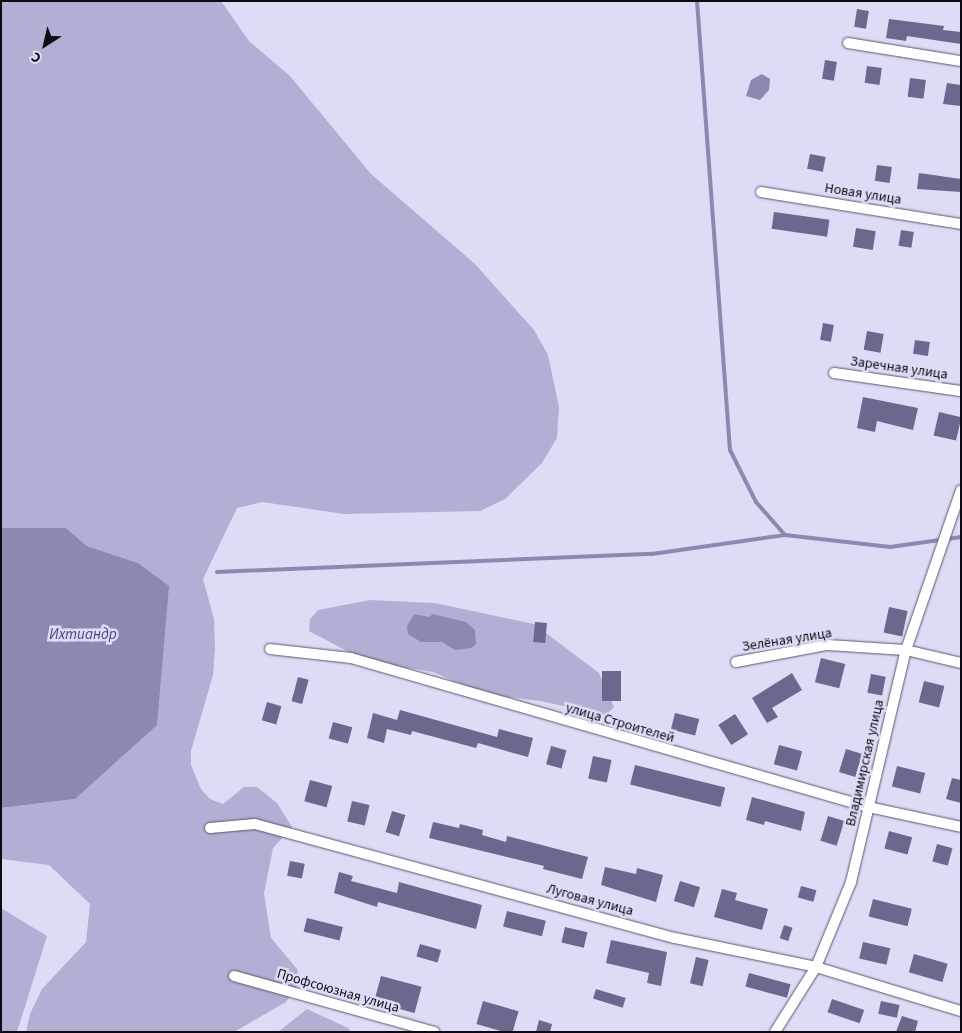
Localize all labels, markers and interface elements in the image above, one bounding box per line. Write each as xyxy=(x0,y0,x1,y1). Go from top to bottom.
north arrow xyxy=(20,20,70,70)
text: С xyxy=(27,47,45,68)
street label: Новая улица xyxy=(823,180,903,208)
street label: Заречная улица xyxy=(849,353,949,383)
street label: Зелёная улица xyxy=(741,625,833,655)
water label: Ихтиандр xyxy=(49,626,117,644)
street label: Владимирская улица xyxy=(842,698,888,828)
street label: улица Строителей xyxy=(564,699,676,747)
street label: Луговая улица xyxy=(545,880,635,920)
street label: Профсоюзная улица xyxy=(275,965,401,1017)

